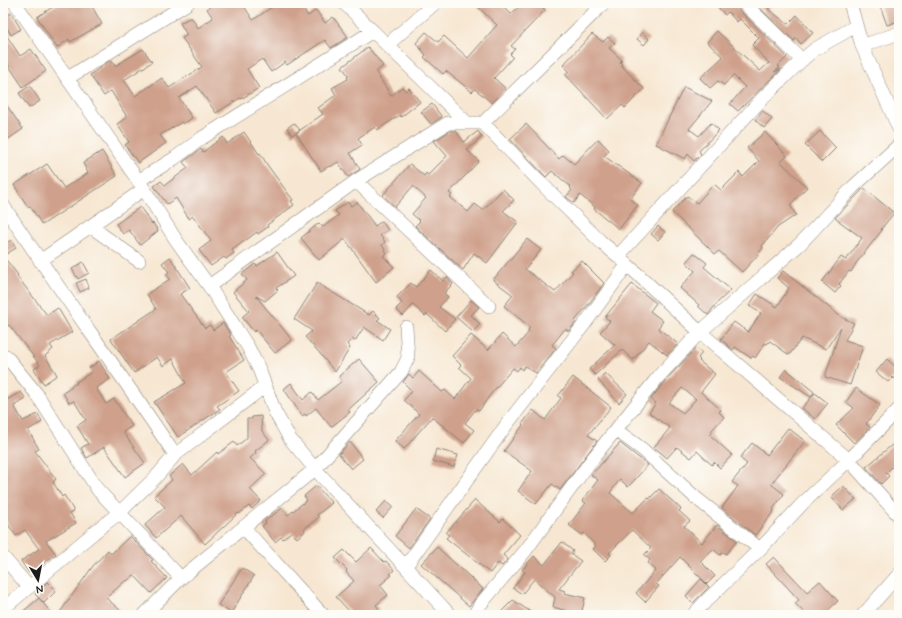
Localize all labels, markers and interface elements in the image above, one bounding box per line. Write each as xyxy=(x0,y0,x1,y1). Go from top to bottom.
north arrow xyxy=(18,560,58,600)
text: N xyxy=(35,581,44,596)

